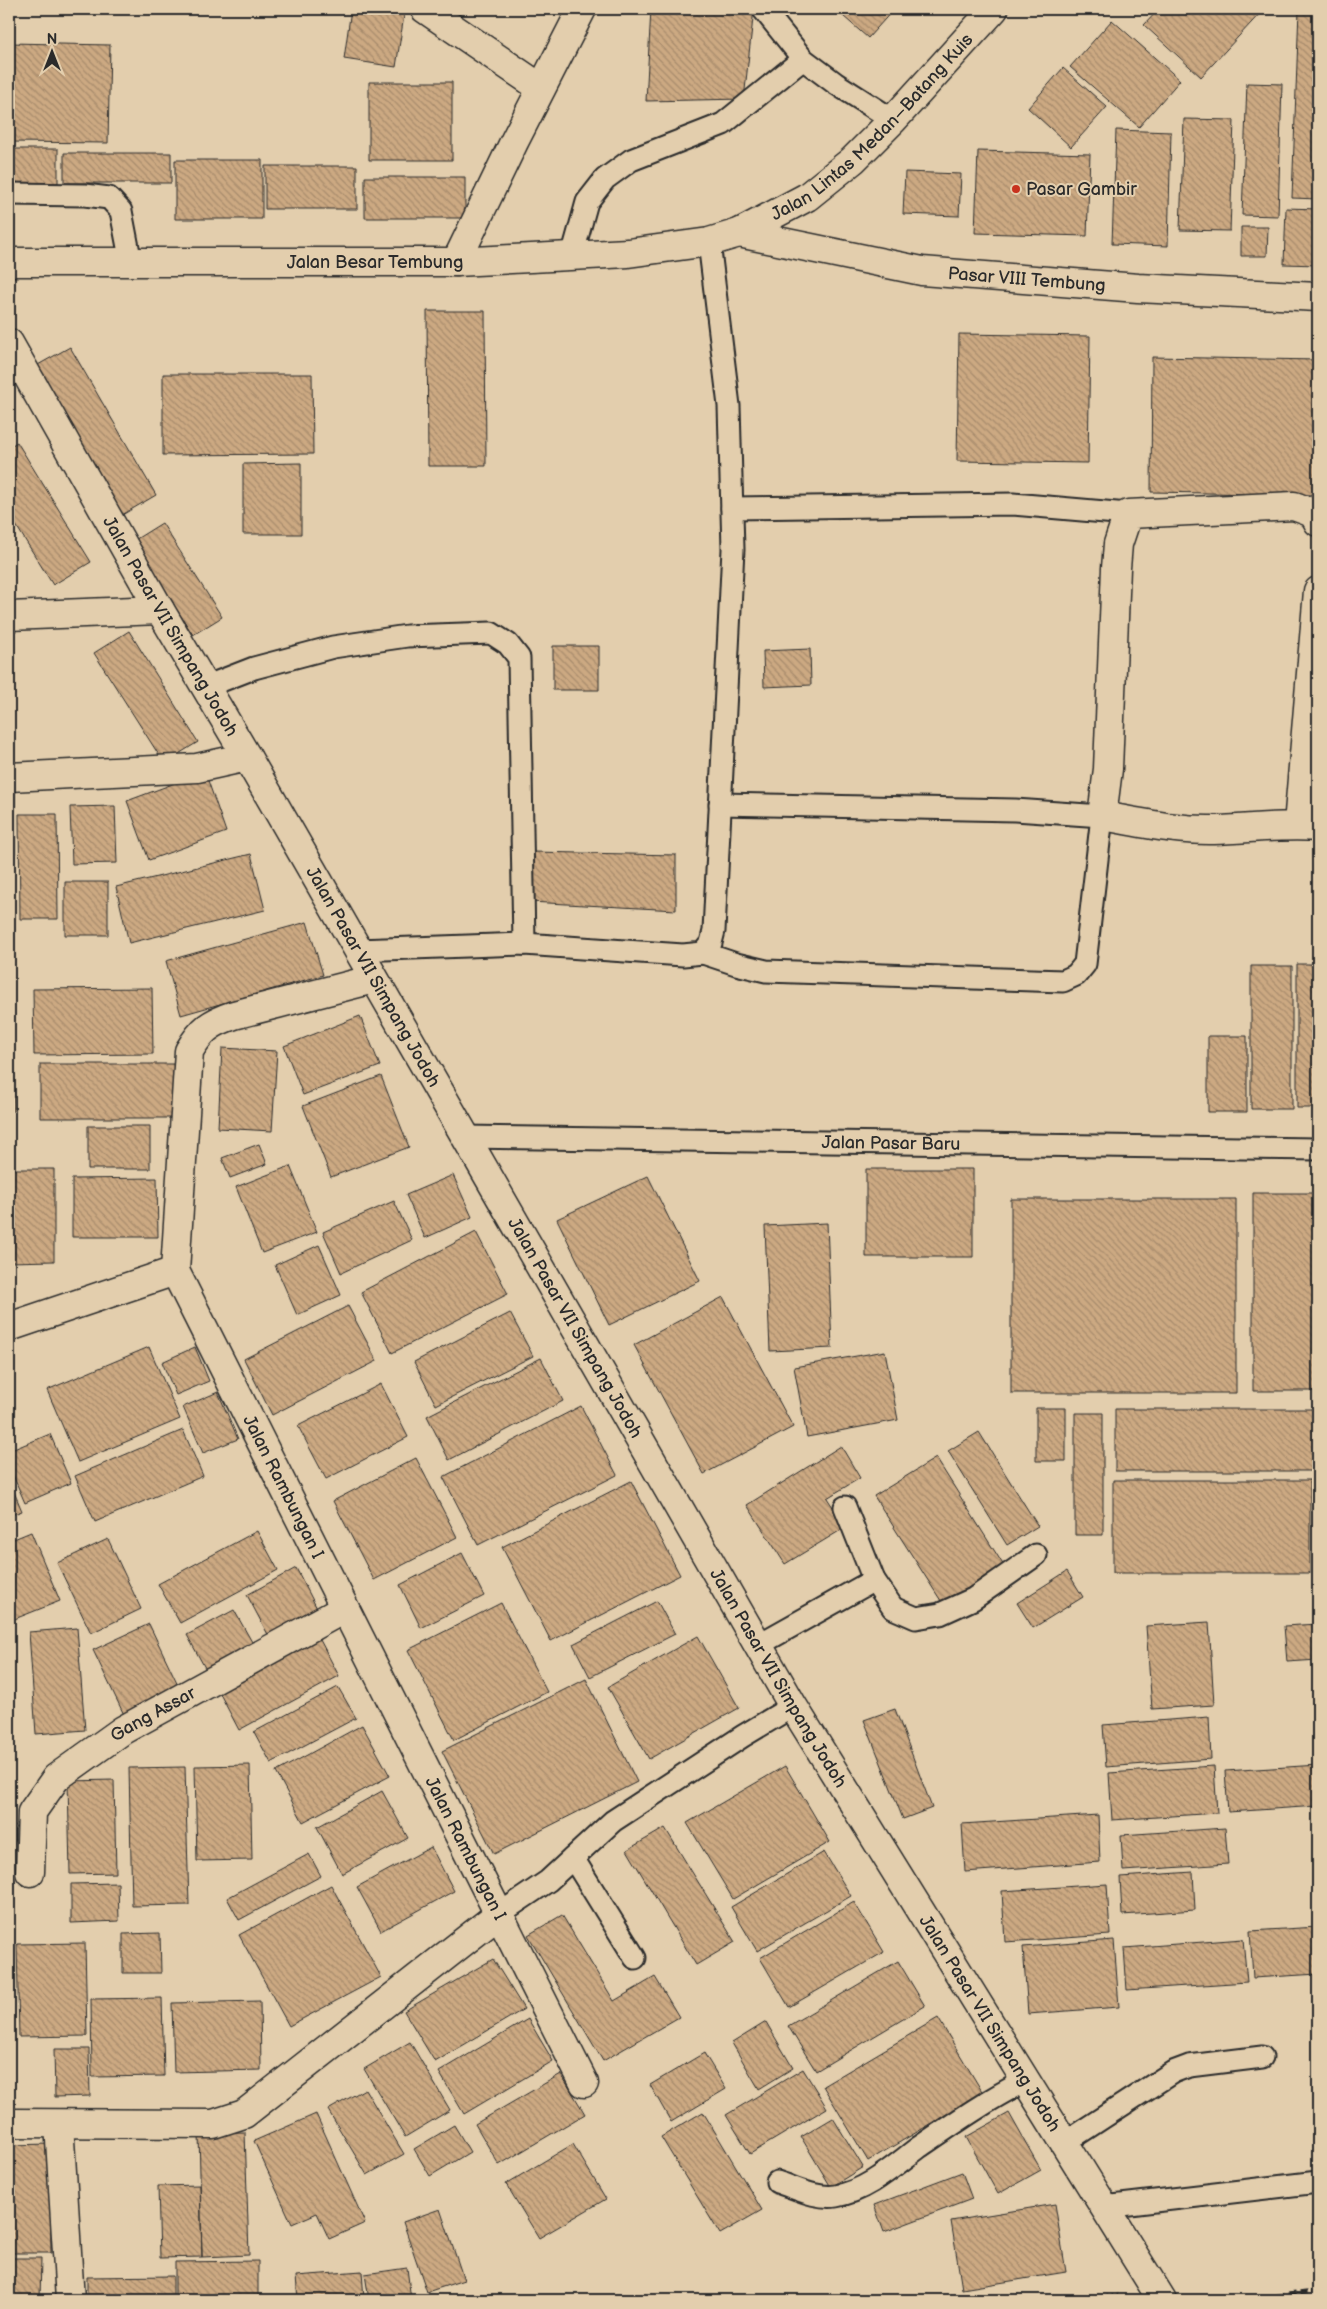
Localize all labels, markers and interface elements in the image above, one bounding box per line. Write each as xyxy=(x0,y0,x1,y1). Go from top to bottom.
north arrow xyxy=(28,28,78,78)
street label: Jalan Lintas Medan–Batang Kuis xyxy=(767,29,977,225)
text: N xyxy=(47,31,57,48)
place label: Pasar Gambir xyxy=(1026,179,1137,200)
marker: Pasar Gambir xyxy=(1010,183,1022,195)
street label: Jalan Besar Tembung xyxy=(287,251,464,273)
street label: Pasar VIII Tembung xyxy=(947,263,1106,296)
street label: Jalan Pasar VII Simpang Jodoh xyxy=(99,512,243,740)
street label: Jalan Pasar VII Simpang Jodoh xyxy=(302,863,445,1091)
street label: Jalan Pasar Baru xyxy=(821,1132,960,1154)
street label: Jalan Pasar VII Simpang Jodoh xyxy=(504,1214,647,1442)
street label: Jalan Rambungan I xyxy=(239,1411,329,1562)
street label: Jalan Pasar VII Simpang Jodoh xyxy=(706,1565,852,1791)
street label: Gang Assar xyxy=(106,1682,199,1746)
street label: Jalan Rambungan I xyxy=(421,1773,511,1924)
street label: Jalan Pasar VII Simpang Jodoh xyxy=(915,1911,1065,2135)

